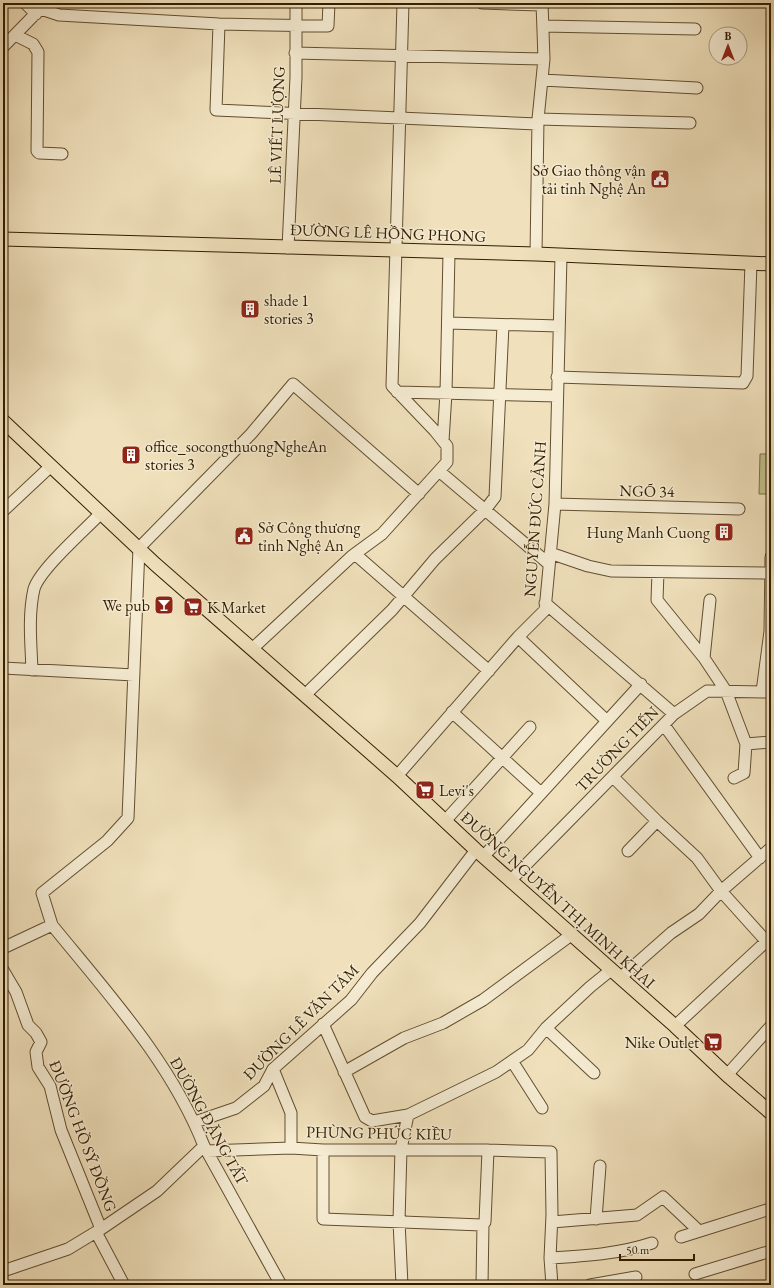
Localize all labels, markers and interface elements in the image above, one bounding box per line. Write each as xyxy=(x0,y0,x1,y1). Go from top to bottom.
north arrow xyxy=(708,26,748,66)
text: B xyxy=(725,29,732,43)
street label: LÊ VIẾT LƯỢNG xyxy=(264,65,290,184)
place label: Sở Giao thông vận tải tỉnh Nghệ An xyxy=(533,160,647,199)
public building icon: Sở Giao thông vận tải tỉnh Nghệ An xyxy=(649,168,671,190)
street label: ĐƯỜNG LÊ HỒNG PHONG xyxy=(290,219,487,247)
place label: shade 1 stories 3 xyxy=(264,290,314,329)
building icon: shade 1 stories 3 xyxy=(239,298,261,320)
place label: office_socongthuongNgheAn stories 3 xyxy=(145,436,328,475)
street label: NGUYỄN ĐỨC CẢNH xyxy=(519,440,551,598)
building icon: office_socongthuongNgheAn stories 3 xyxy=(120,444,142,466)
street label: NGÕ 34 xyxy=(619,480,675,502)
place label: Sở Công thương tỉnh Nghệ An xyxy=(258,517,361,556)
building icon: Hung Manh Cuong xyxy=(713,521,735,543)
place label: Hung Manh Cuong xyxy=(587,522,711,543)
public building icon: Sở Công thương tỉnh Nghệ An xyxy=(233,525,255,547)
bar icon: We pub xyxy=(153,594,175,616)
place label: We pub xyxy=(103,595,150,616)
supermarket icon: K Market xyxy=(182,596,204,618)
place label: K Market xyxy=(207,597,266,618)
street label: TRƯỜNG TIẾN xyxy=(571,702,663,796)
supermarket icon: Levi's xyxy=(414,779,436,801)
place label: Levi's xyxy=(439,780,474,801)
street label: ĐƯỜNG NGUYỄN THỊ MINH KHAI xyxy=(456,807,660,993)
street label: ĐƯỜNG LÊ VĂN TÁM xyxy=(239,960,363,1084)
supermarket icon: Nike Outlet xyxy=(702,1031,724,1053)
place label: Nike Outlet xyxy=(625,1032,699,1053)
street label: ĐƯỜNG ĐẶNG TẤT xyxy=(165,1053,253,1189)
street label: ĐƯỜNG HỒ SỸ ĐỒNG xyxy=(44,1057,122,1215)
street label: PHÙNG PHÚC KIỀU xyxy=(306,1121,452,1145)
scale bar xyxy=(620,1236,694,1262)
text: 50 m xyxy=(626,1242,650,1258)

